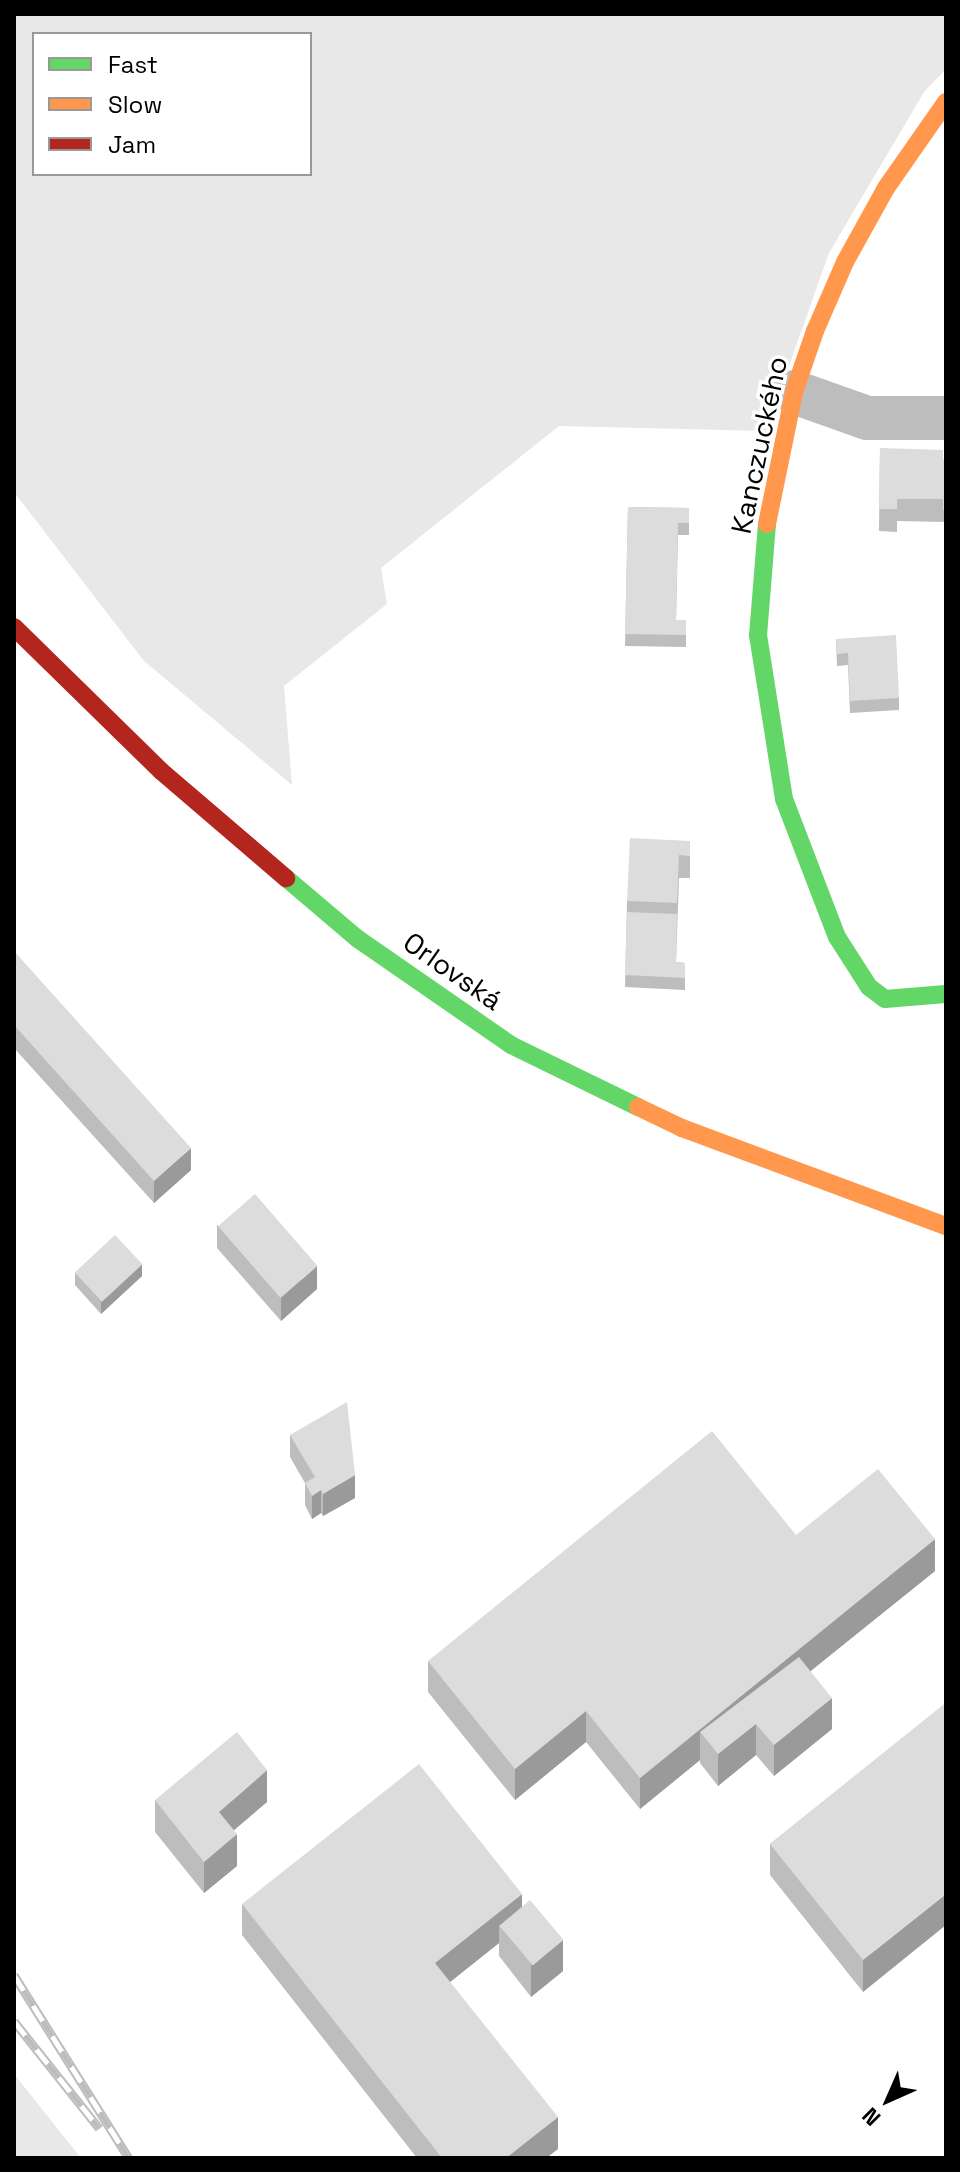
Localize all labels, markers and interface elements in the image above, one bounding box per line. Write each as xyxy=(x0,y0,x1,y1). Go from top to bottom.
legend xyxy=(32,32,312,176)
text: Fast xyxy=(108,49,158,80)
text: Slow xyxy=(108,89,162,120)
text: Jam xyxy=(108,129,156,160)
street label: Kanczuckého xyxy=(724,353,794,537)
street label: Orlovská xyxy=(397,925,509,1017)
north arrow xyxy=(848,2060,928,2140)
text: N xyxy=(856,2102,886,2132)

